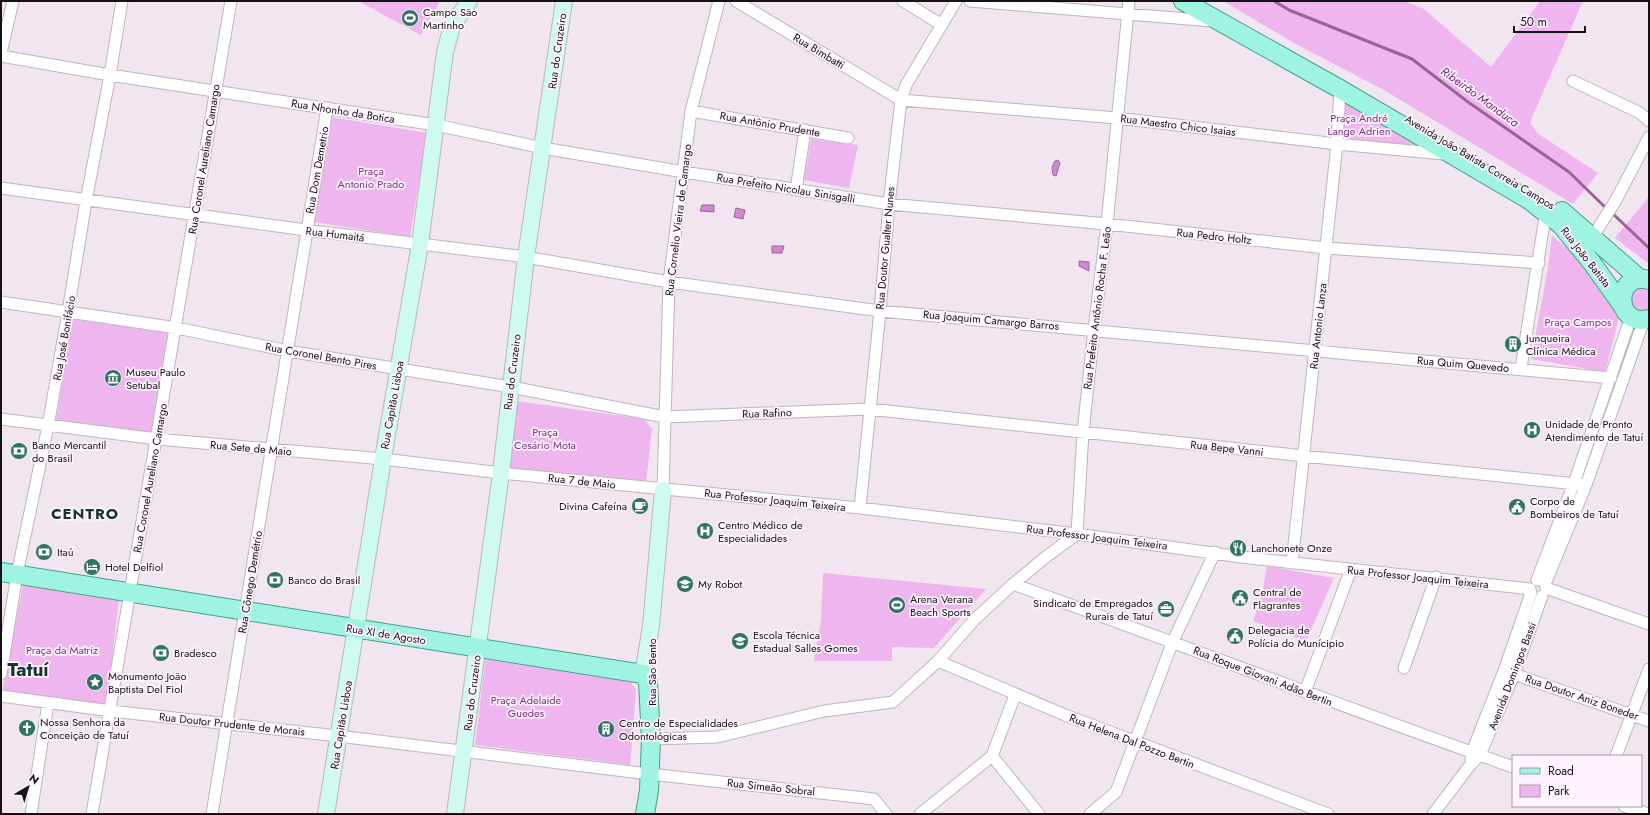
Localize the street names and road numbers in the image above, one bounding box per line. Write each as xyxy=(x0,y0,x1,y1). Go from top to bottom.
street label: Rua do Cruzeiro xyxy=(544,12,570,90)
street label: Rua Bimbatti xyxy=(790,29,848,73)
street label: Rua Coronel Aureliano Camargo xyxy=(184,83,224,235)
street label: Rua Nhonho da Botica xyxy=(290,95,396,127)
street label: Rua Antônio Prudente xyxy=(719,107,822,141)
street label: Rua Maestro Chico Isaias xyxy=(1119,110,1237,140)
street label: Avenida João Batista Correia Campos xyxy=(1402,111,1559,214)
street label: Rua Dom Demetrio xyxy=(301,125,333,215)
street label: Rua Cornelio Vieira de Camargo xyxy=(661,143,695,297)
street label: Rua Prefeito Nicolau Sinisgalli xyxy=(716,169,857,207)
street label: Rua Doutor Gualter Nunes xyxy=(872,185,898,310)
street label: Rua Humaitá xyxy=(305,222,365,246)
street label: Rua João Batista xyxy=(1557,223,1615,291)
street label: Rua Pedro Holtz xyxy=(1176,224,1252,248)
street label: Rua Prefeito Antônio Rocha F. Leão xyxy=(1079,226,1115,390)
street label: Rua Antonio Lanza xyxy=(1306,282,1330,370)
street label: Rua José Bonifácio xyxy=(49,294,79,382)
street label: Rua Joaquim Camargo Barros xyxy=(922,306,1060,334)
street label: Rua do Cruzeiro xyxy=(499,333,525,411)
street label: Rua Coronel Bento Pires xyxy=(264,338,379,374)
street label: Rua Quim Quevedo xyxy=(1416,352,1510,376)
street label: Rua Capitão Lisboa xyxy=(376,360,408,450)
street label: Rua Coronel Aureliano Camargo xyxy=(129,402,171,554)
street label: Rua Rafino xyxy=(742,404,792,422)
street label: Rua Sete de Maio xyxy=(209,436,293,460)
street label: Rua Bepe Vanni xyxy=(1190,436,1264,460)
street label: Rua 7 de Maio xyxy=(547,469,617,493)
street label: Rua Professor Joaquim Teixeira xyxy=(704,485,846,515)
street label: Rua Professor Joaquim Teixeira xyxy=(1026,520,1168,554)
street label: Rua Cônego Demétrio xyxy=(234,530,266,634)
street label: Rua Professor Joaquim Teixeira xyxy=(1347,562,1489,592)
street label: Rua XI de Agosto xyxy=(345,620,427,648)
street label: Avenida Domingos Bassi xyxy=(1484,620,1540,732)
street label: Rua São Bento xyxy=(644,638,660,706)
street label: Rua Roque Giovani Adão Bertin xyxy=(1191,642,1335,710)
street label: Rua do Cruzeiro xyxy=(459,654,485,732)
street label: Rua Doutor Aniz Boneder xyxy=(1523,670,1641,724)
street label: Rua Capitão Lisboa xyxy=(326,680,356,770)
street label: Rua Doutor Prudente de Morais xyxy=(158,708,306,740)
street label: Rua Helena Dal Pozzo Bertin xyxy=(1067,710,1197,772)
street label: Rua Simeão Sobral xyxy=(726,774,816,800)

